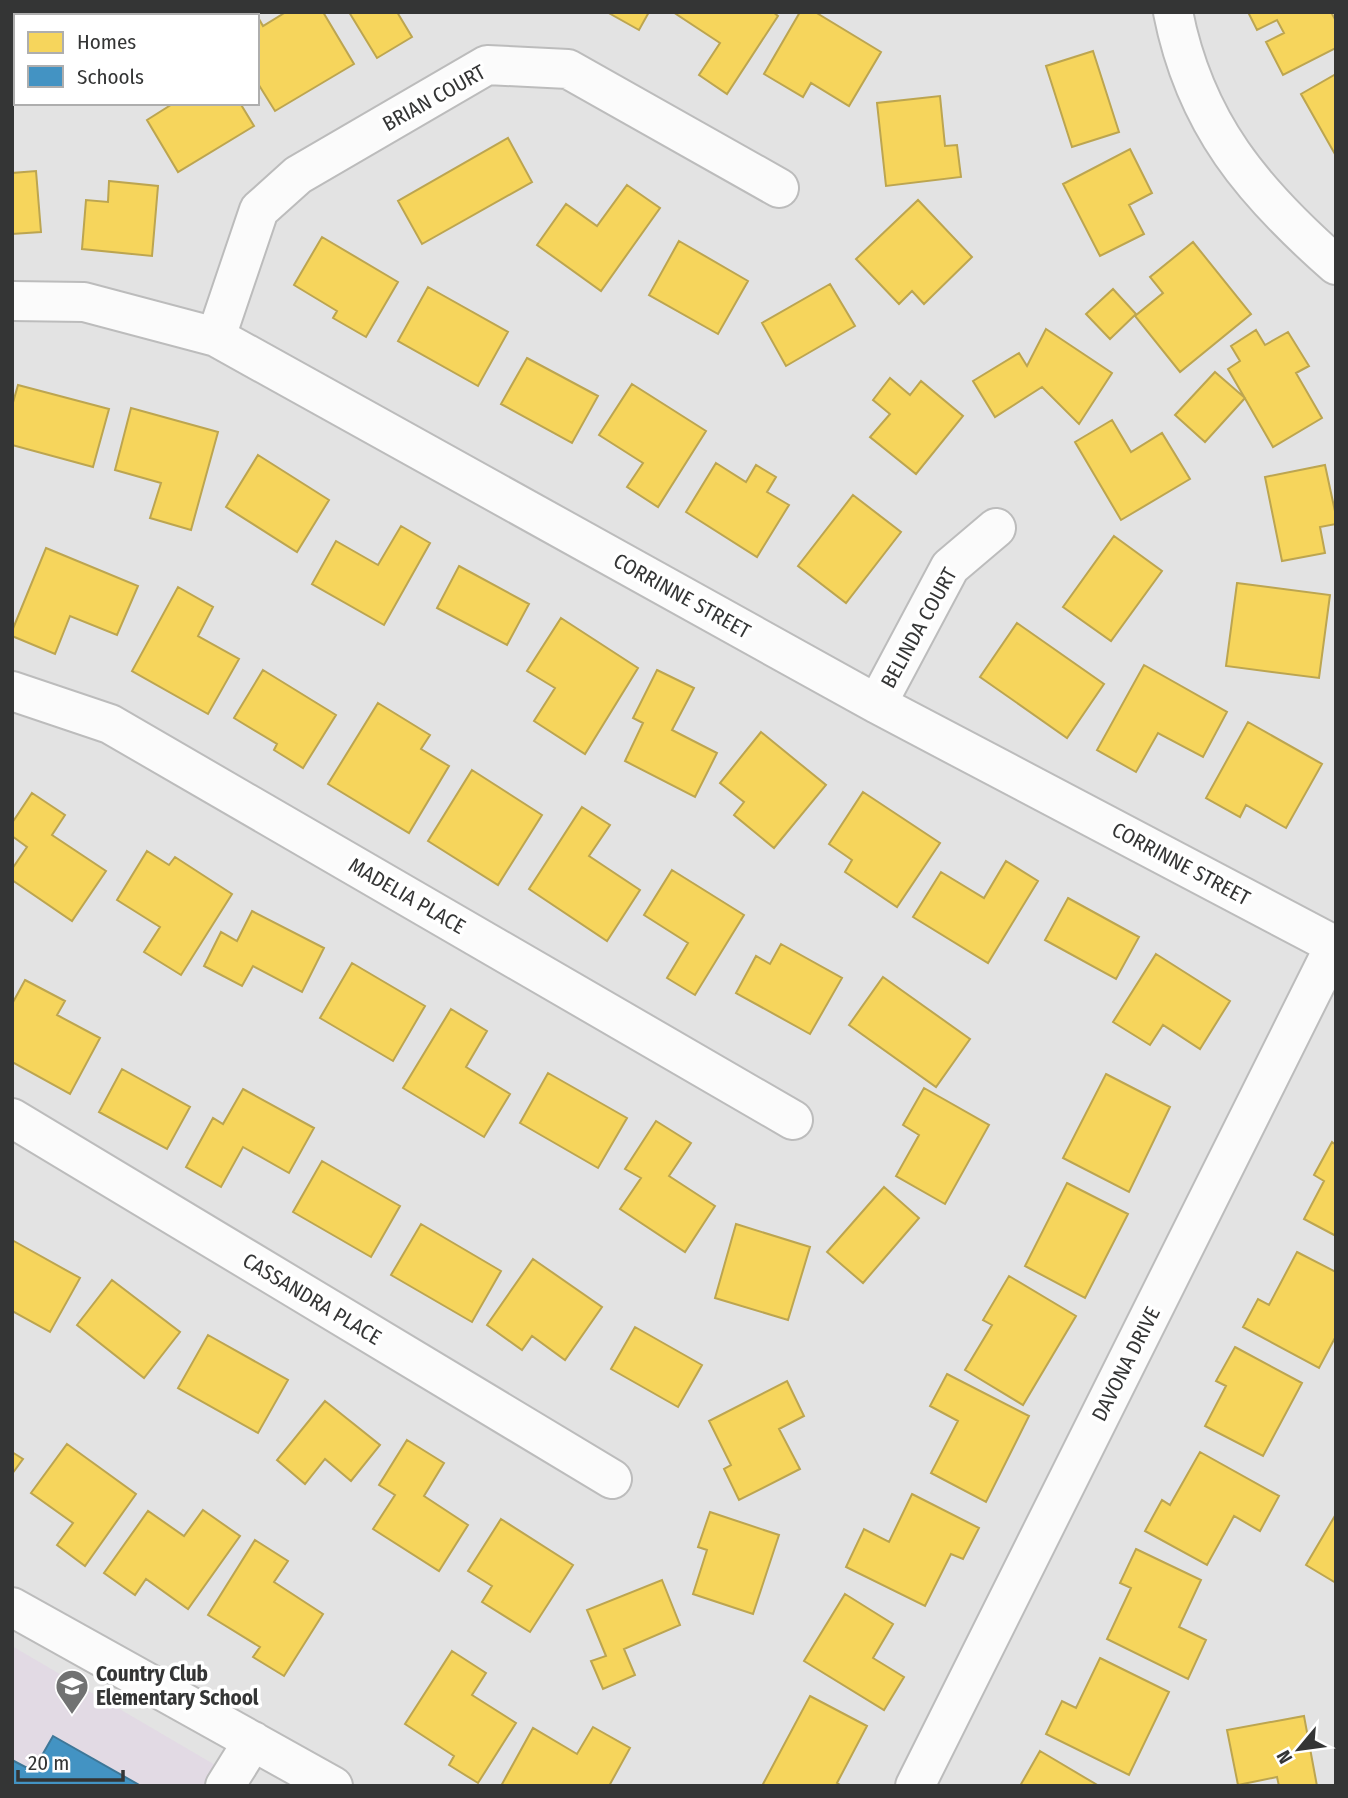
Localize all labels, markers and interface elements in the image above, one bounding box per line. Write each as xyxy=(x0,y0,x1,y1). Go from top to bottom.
legend xyxy=(14,14,259,105)
text: Homes xyxy=(77,29,136,55)
street label: BRIAN COURT xyxy=(378,59,490,137)
text: Schools xyxy=(77,64,144,90)
street label: CORRINNE STREET xyxy=(609,548,755,645)
street label: BELINDA COURT xyxy=(875,563,963,693)
street label: CORRINNE STREET xyxy=(1108,817,1255,911)
street label: MADELIA PLACE xyxy=(344,852,470,940)
street label: CASSANDRA PLACE xyxy=(238,1247,386,1351)
street label: DAVONA DRIVE xyxy=(1086,1302,1166,1426)
place label: Country Club Elementary School xyxy=(96,1661,259,1711)
school or university icon: Country Club Elementary School xyxy=(53,1667,91,1716)
north arrow xyxy=(1264,1714,1334,1784)
scale bar xyxy=(18,1738,122,1782)
text: N xyxy=(1272,1746,1297,1768)
text: 20 m xyxy=(28,1750,69,1776)

